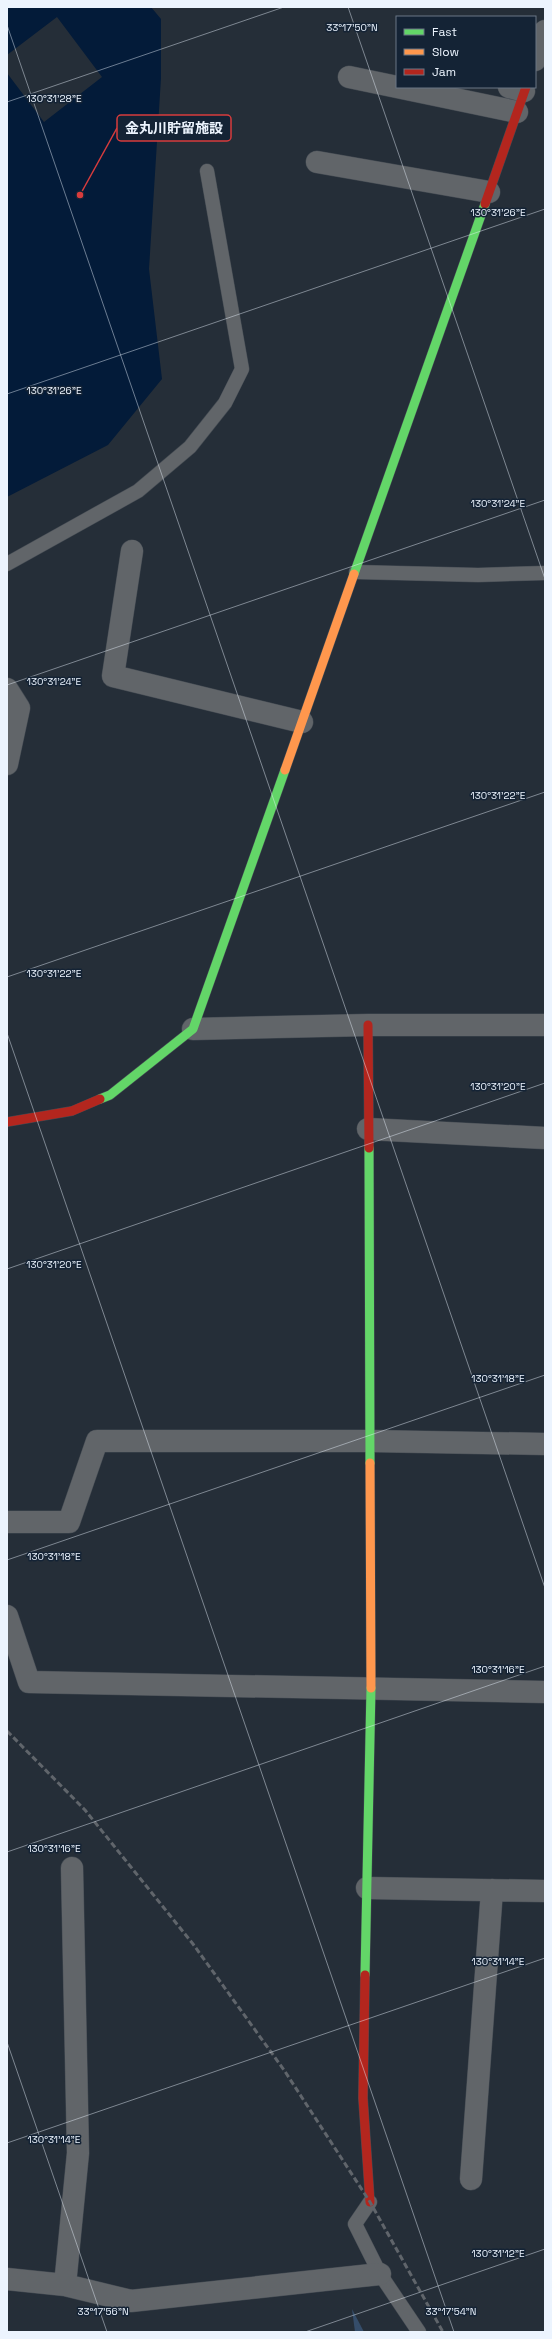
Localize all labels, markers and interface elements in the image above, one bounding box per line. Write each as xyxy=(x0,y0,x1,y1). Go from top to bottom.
legend xyxy=(396,16,536,88)
text: 33°17'50"N xyxy=(326,21,378,34)
text: Fast xyxy=(432,24,457,40)
text: Slow xyxy=(432,44,459,60)
text: Jam xyxy=(432,64,456,80)
text: 130°31'28"E xyxy=(26,92,82,105)
callout: 金丸川貯留施設 xyxy=(117,115,231,141)
text: 金丸川貯留施設 xyxy=(125,119,223,137)
text: 130°31'26"E xyxy=(470,206,526,219)
text: 130°31'26"E xyxy=(26,384,82,397)
text: 130°31'24"E xyxy=(471,497,526,510)
text: 130°31'24"E xyxy=(27,675,82,688)
text: 130°31'22"E xyxy=(471,789,526,802)
text: 130°31'22"E xyxy=(27,967,82,980)
text: 130°31'20"E xyxy=(470,1080,526,1093)
text: 130°31'20"E xyxy=(26,1258,82,1271)
text: 130°31'18"E xyxy=(471,1372,525,1385)
text: 130°31'18"E xyxy=(27,1550,81,1563)
text: 130°31'16"E xyxy=(471,1663,525,1676)
text: 130°31'16"E xyxy=(27,1842,81,1855)
text: 130°31'14"E xyxy=(472,1955,525,1968)
text: 130°31'14"E xyxy=(28,2133,81,2146)
text: 130°31'12"E xyxy=(471,2247,525,2260)
text: 33°17'56"N xyxy=(77,2305,129,2318)
text: 33°17'54"N xyxy=(426,2305,477,2318)

